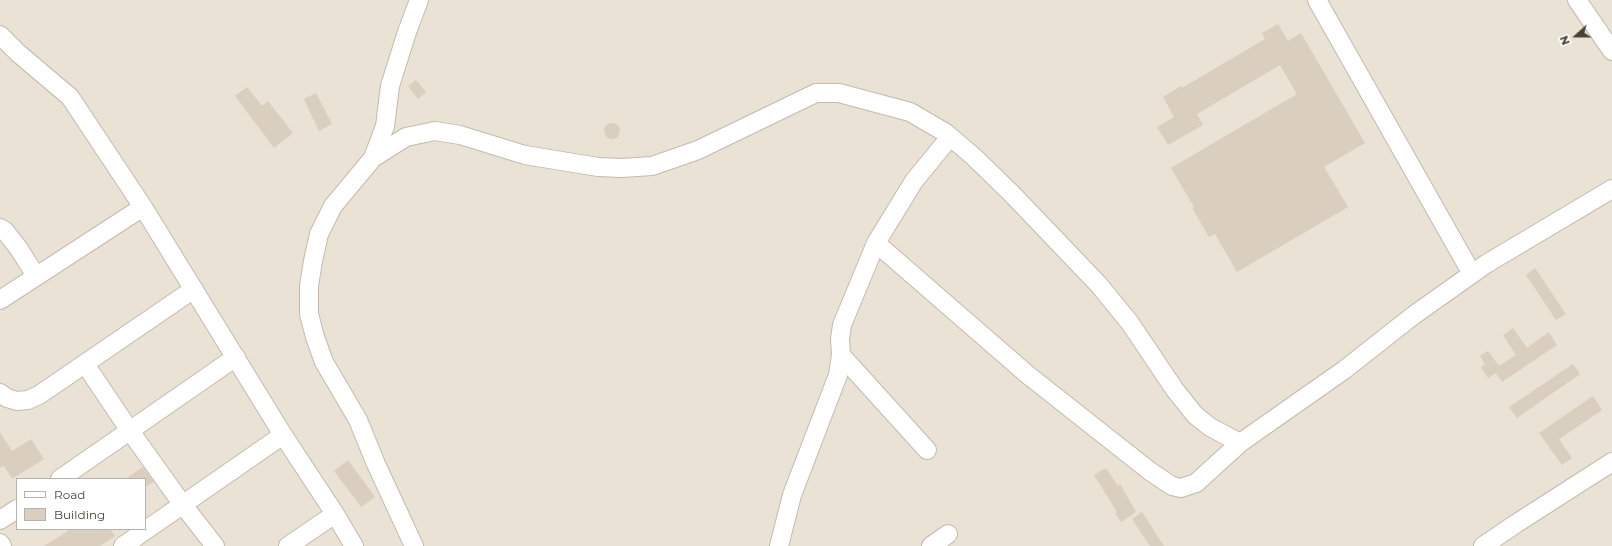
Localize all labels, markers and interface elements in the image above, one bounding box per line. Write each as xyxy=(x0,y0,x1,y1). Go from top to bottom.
north arrow xyxy=(1556,16,1596,56)
text: N xyxy=(1557,34,1573,47)
legend xyxy=(16,478,146,530)
text: Road xyxy=(54,487,85,502)
text: Building xyxy=(54,507,105,522)

